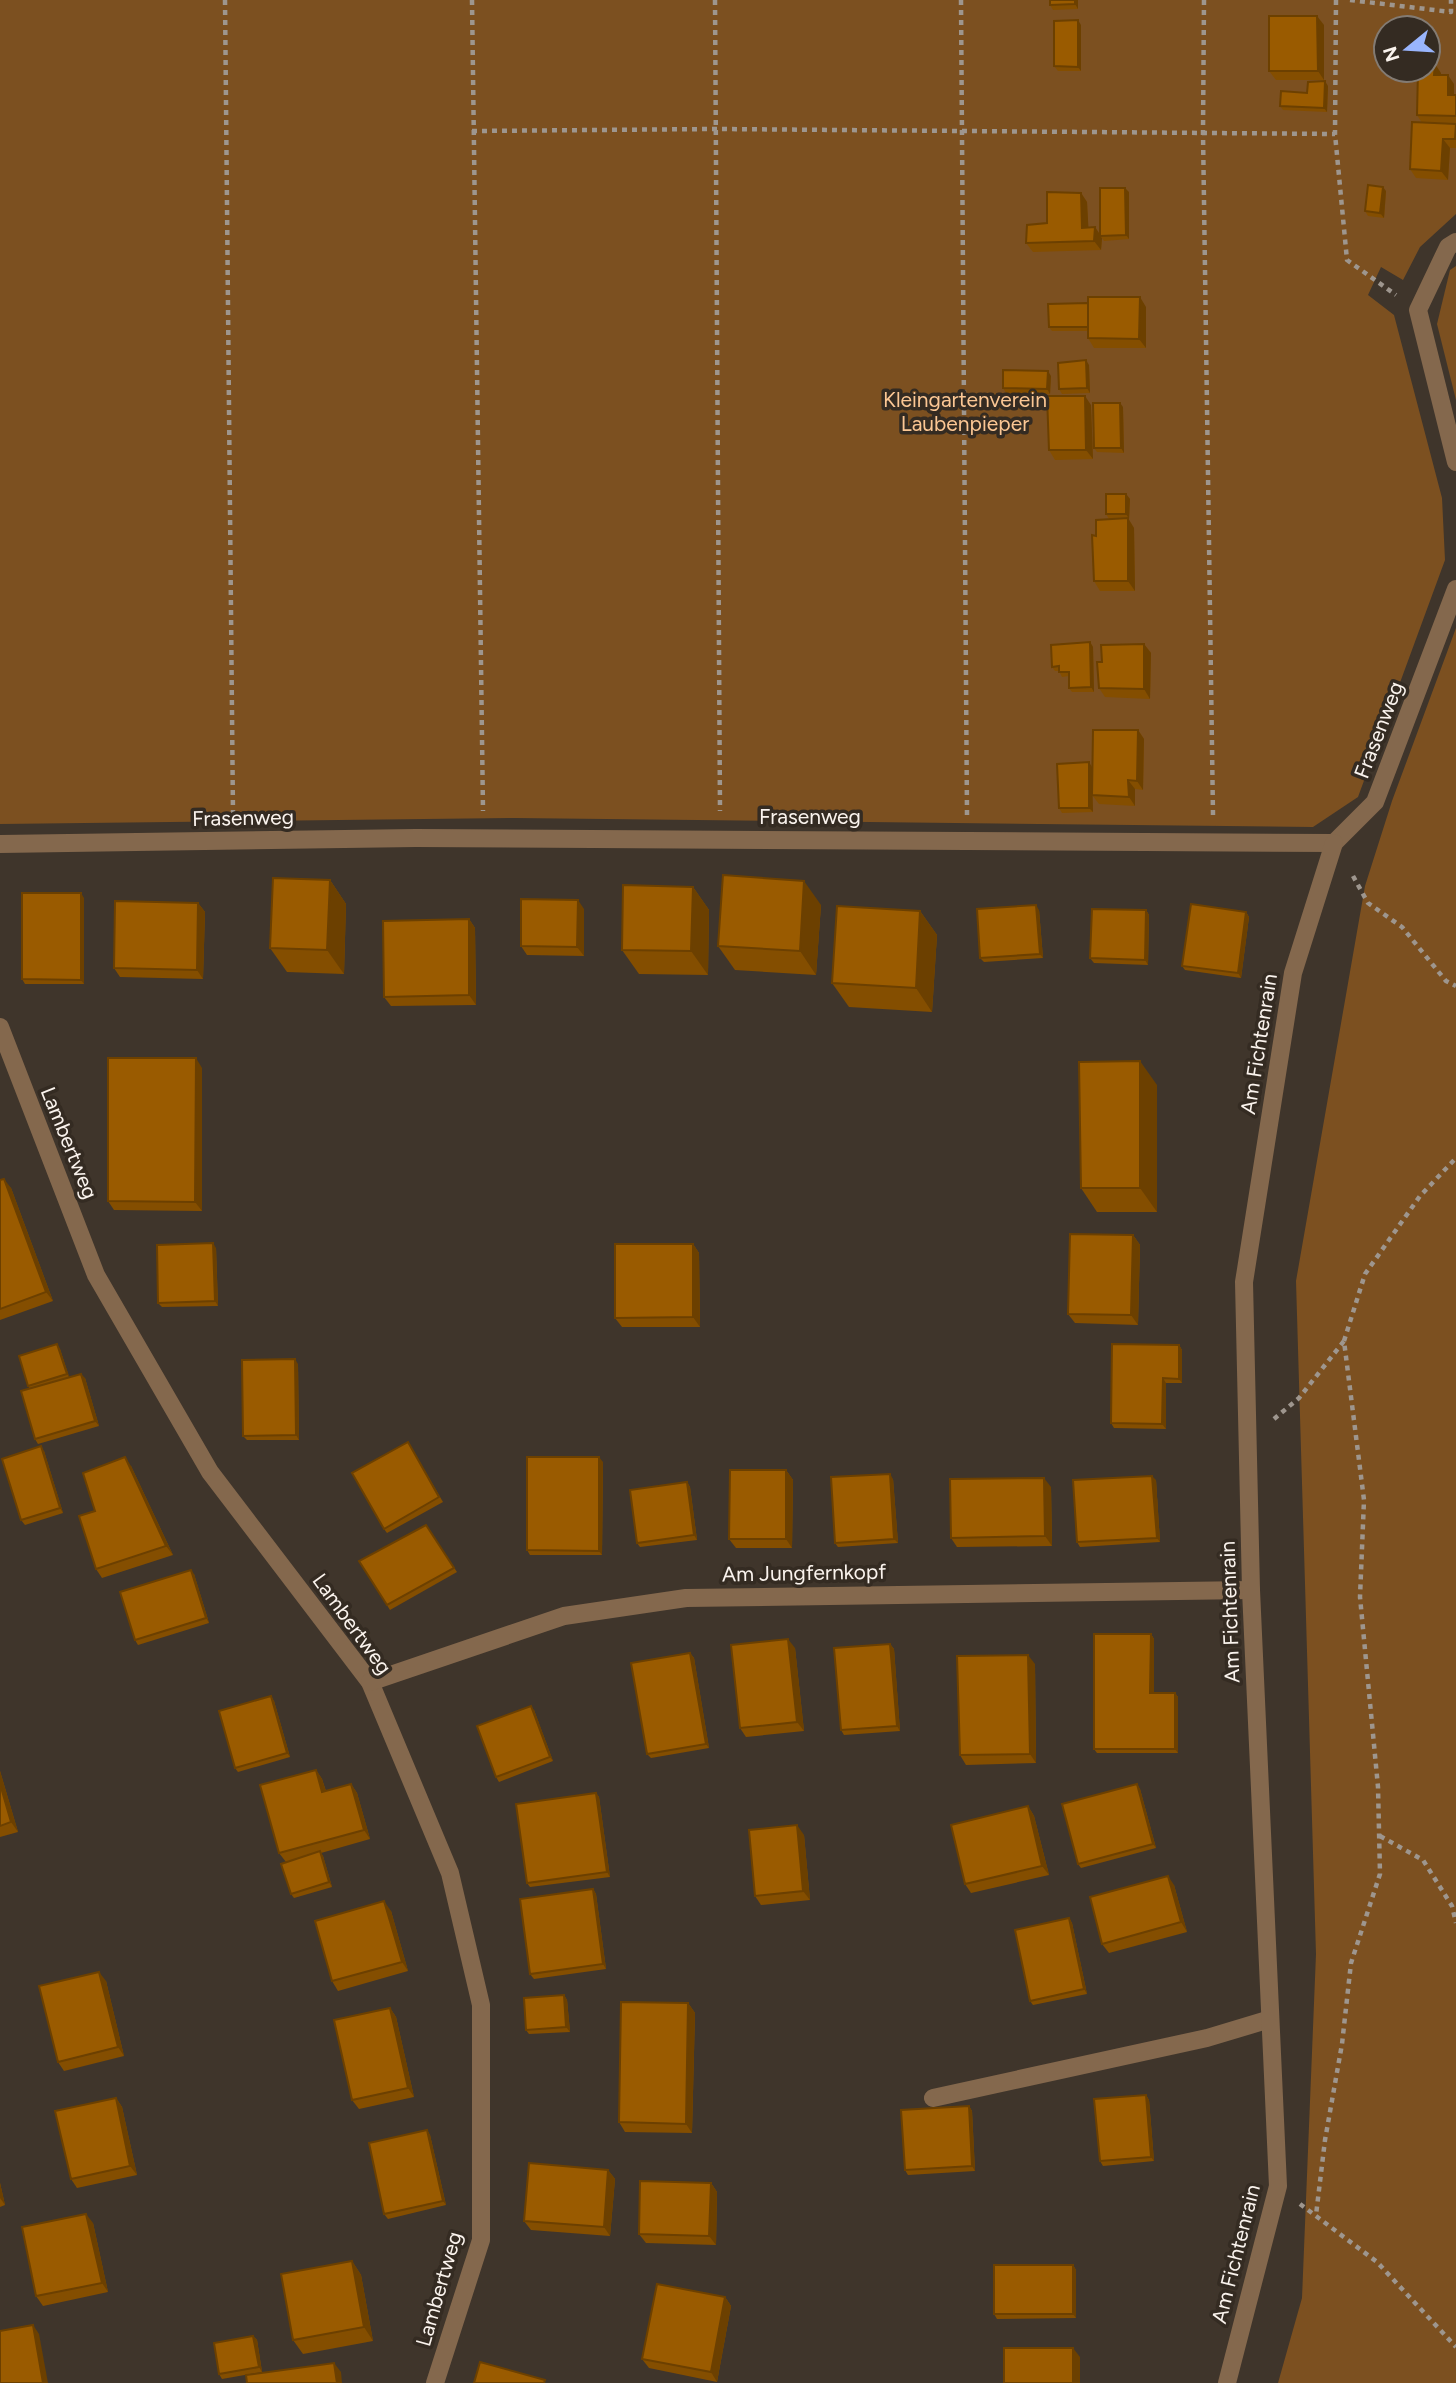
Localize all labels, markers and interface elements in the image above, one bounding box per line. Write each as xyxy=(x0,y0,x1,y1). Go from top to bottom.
north arrow xyxy=(1372,14,1442,84)
text: N xyxy=(1378,44,1405,65)
park label: Kleingartenverein Laubenpieper xyxy=(883,387,1047,436)
street label: Frasenweg xyxy=(1349,678,1408,782)
street label: Frasenweg xyxy=(192,804,294,831)
street label: Frasenweg xyxy=(759,804,861,829)
street label: Am Fichtenrain xyxy=(1235,972,1282,1116)
street label: Lambertweg xyxy=(36,1083,103,1202)
street label: Am Fichtenrain xyxy=(1215,1541,1244,1683)
street label: Am Jungfernkopf xyxy=(722,1559,886,1586)
street label: Lambertweg xyxy=(308,1568,397,1679)
street label: Am Fichtenrain xyxy=(1206,2182,1265,2326)
street label: Lambertweg xyxy=(410,2229,467,2349)

